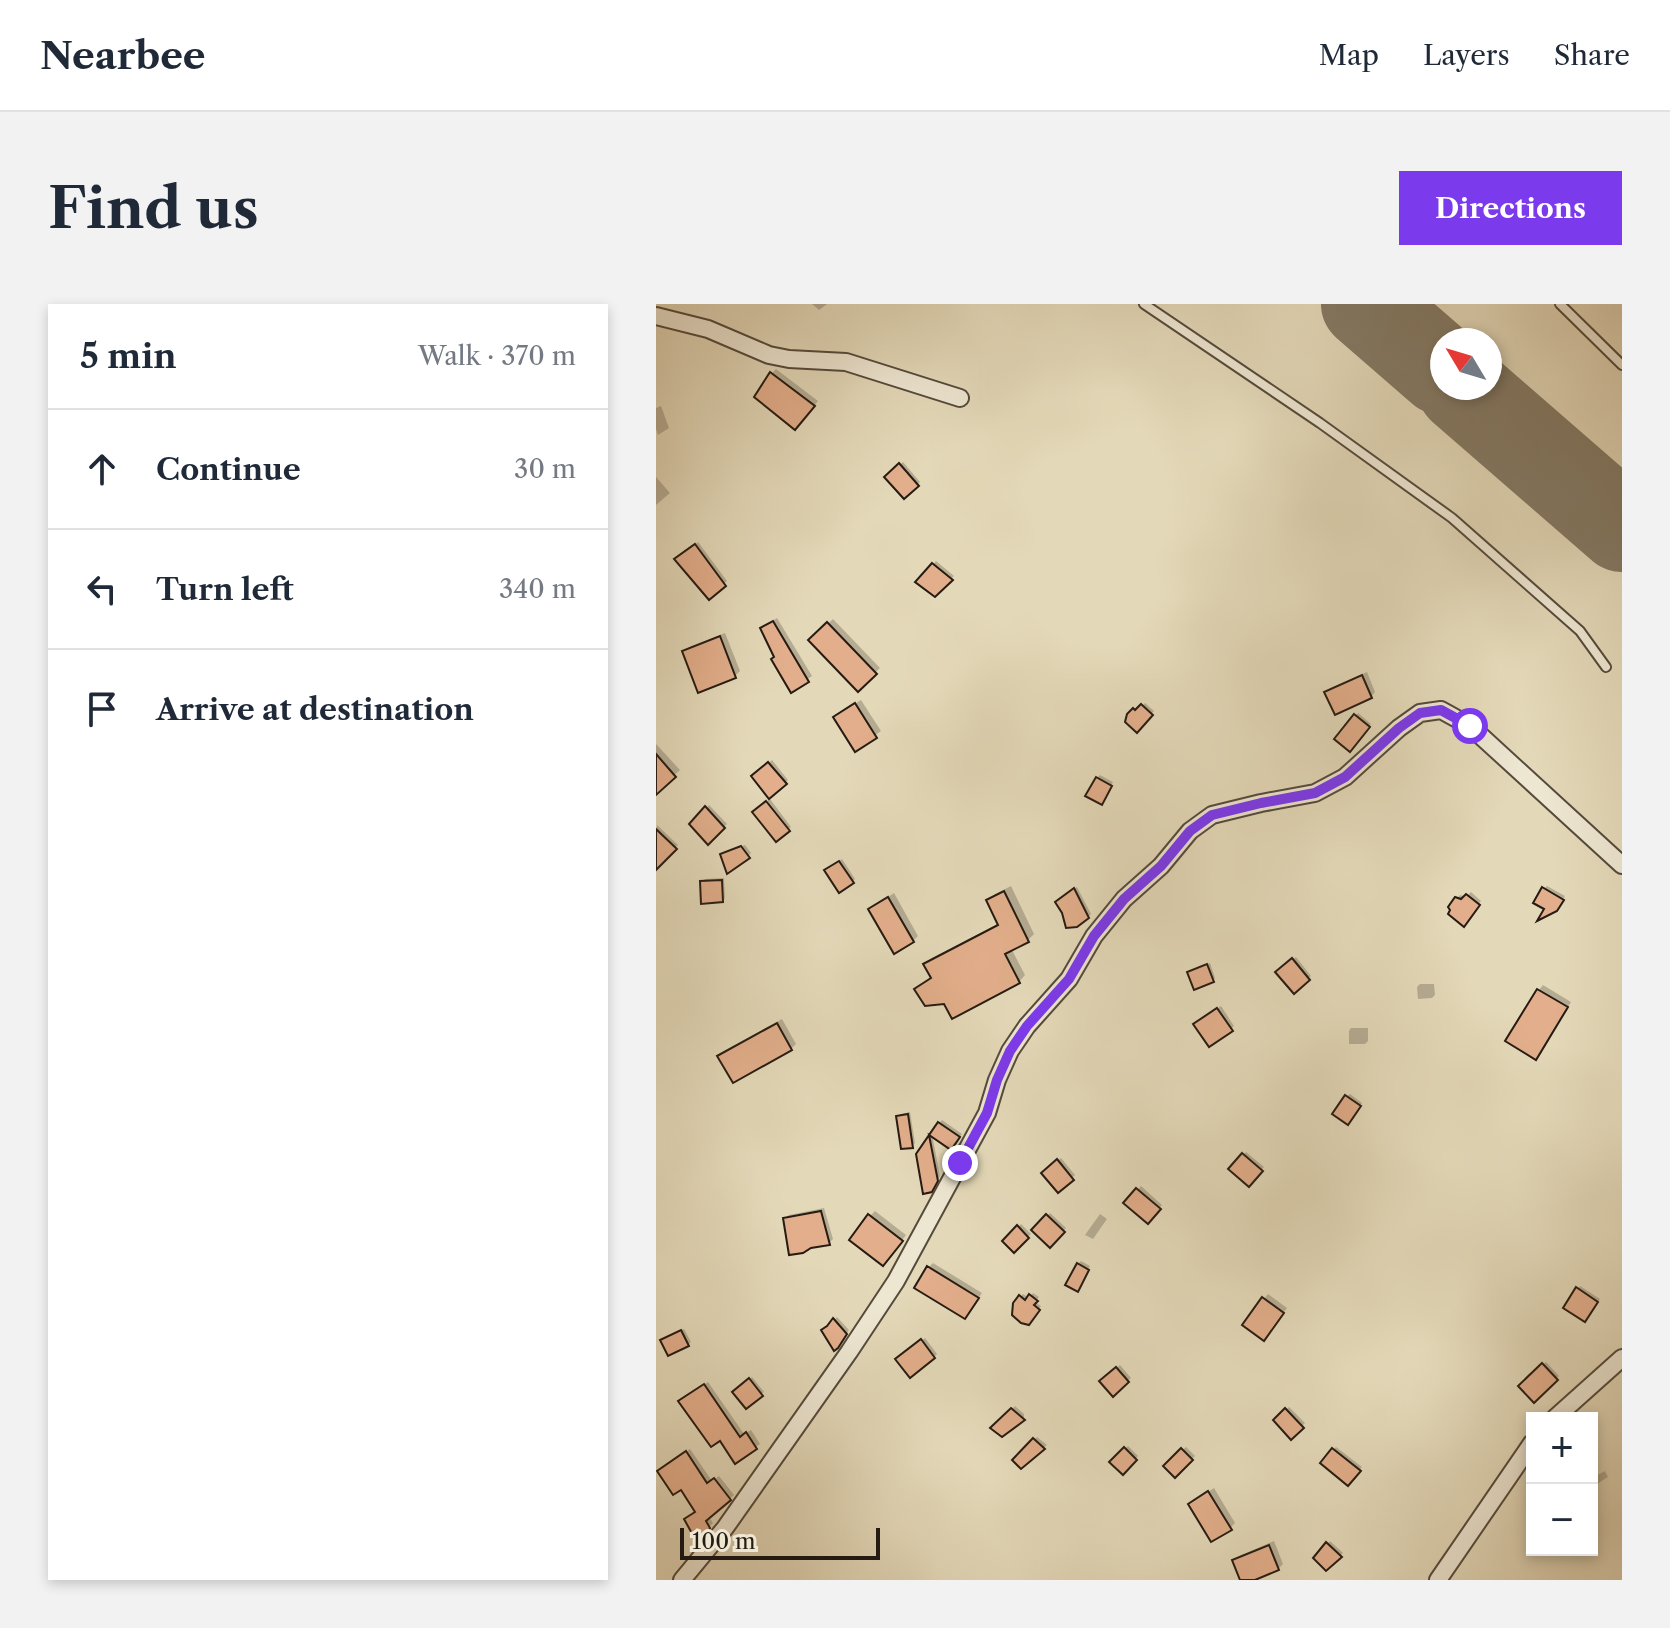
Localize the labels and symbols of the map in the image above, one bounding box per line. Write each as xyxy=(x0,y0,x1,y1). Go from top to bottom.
north arrow xyxy=(1430,328,1502,400)
route start xyxy=(1452,708,1488,744)
route end xyxy=(942,1145,978,1181)
scale bar xyxy=(680,1524,880,1560)

